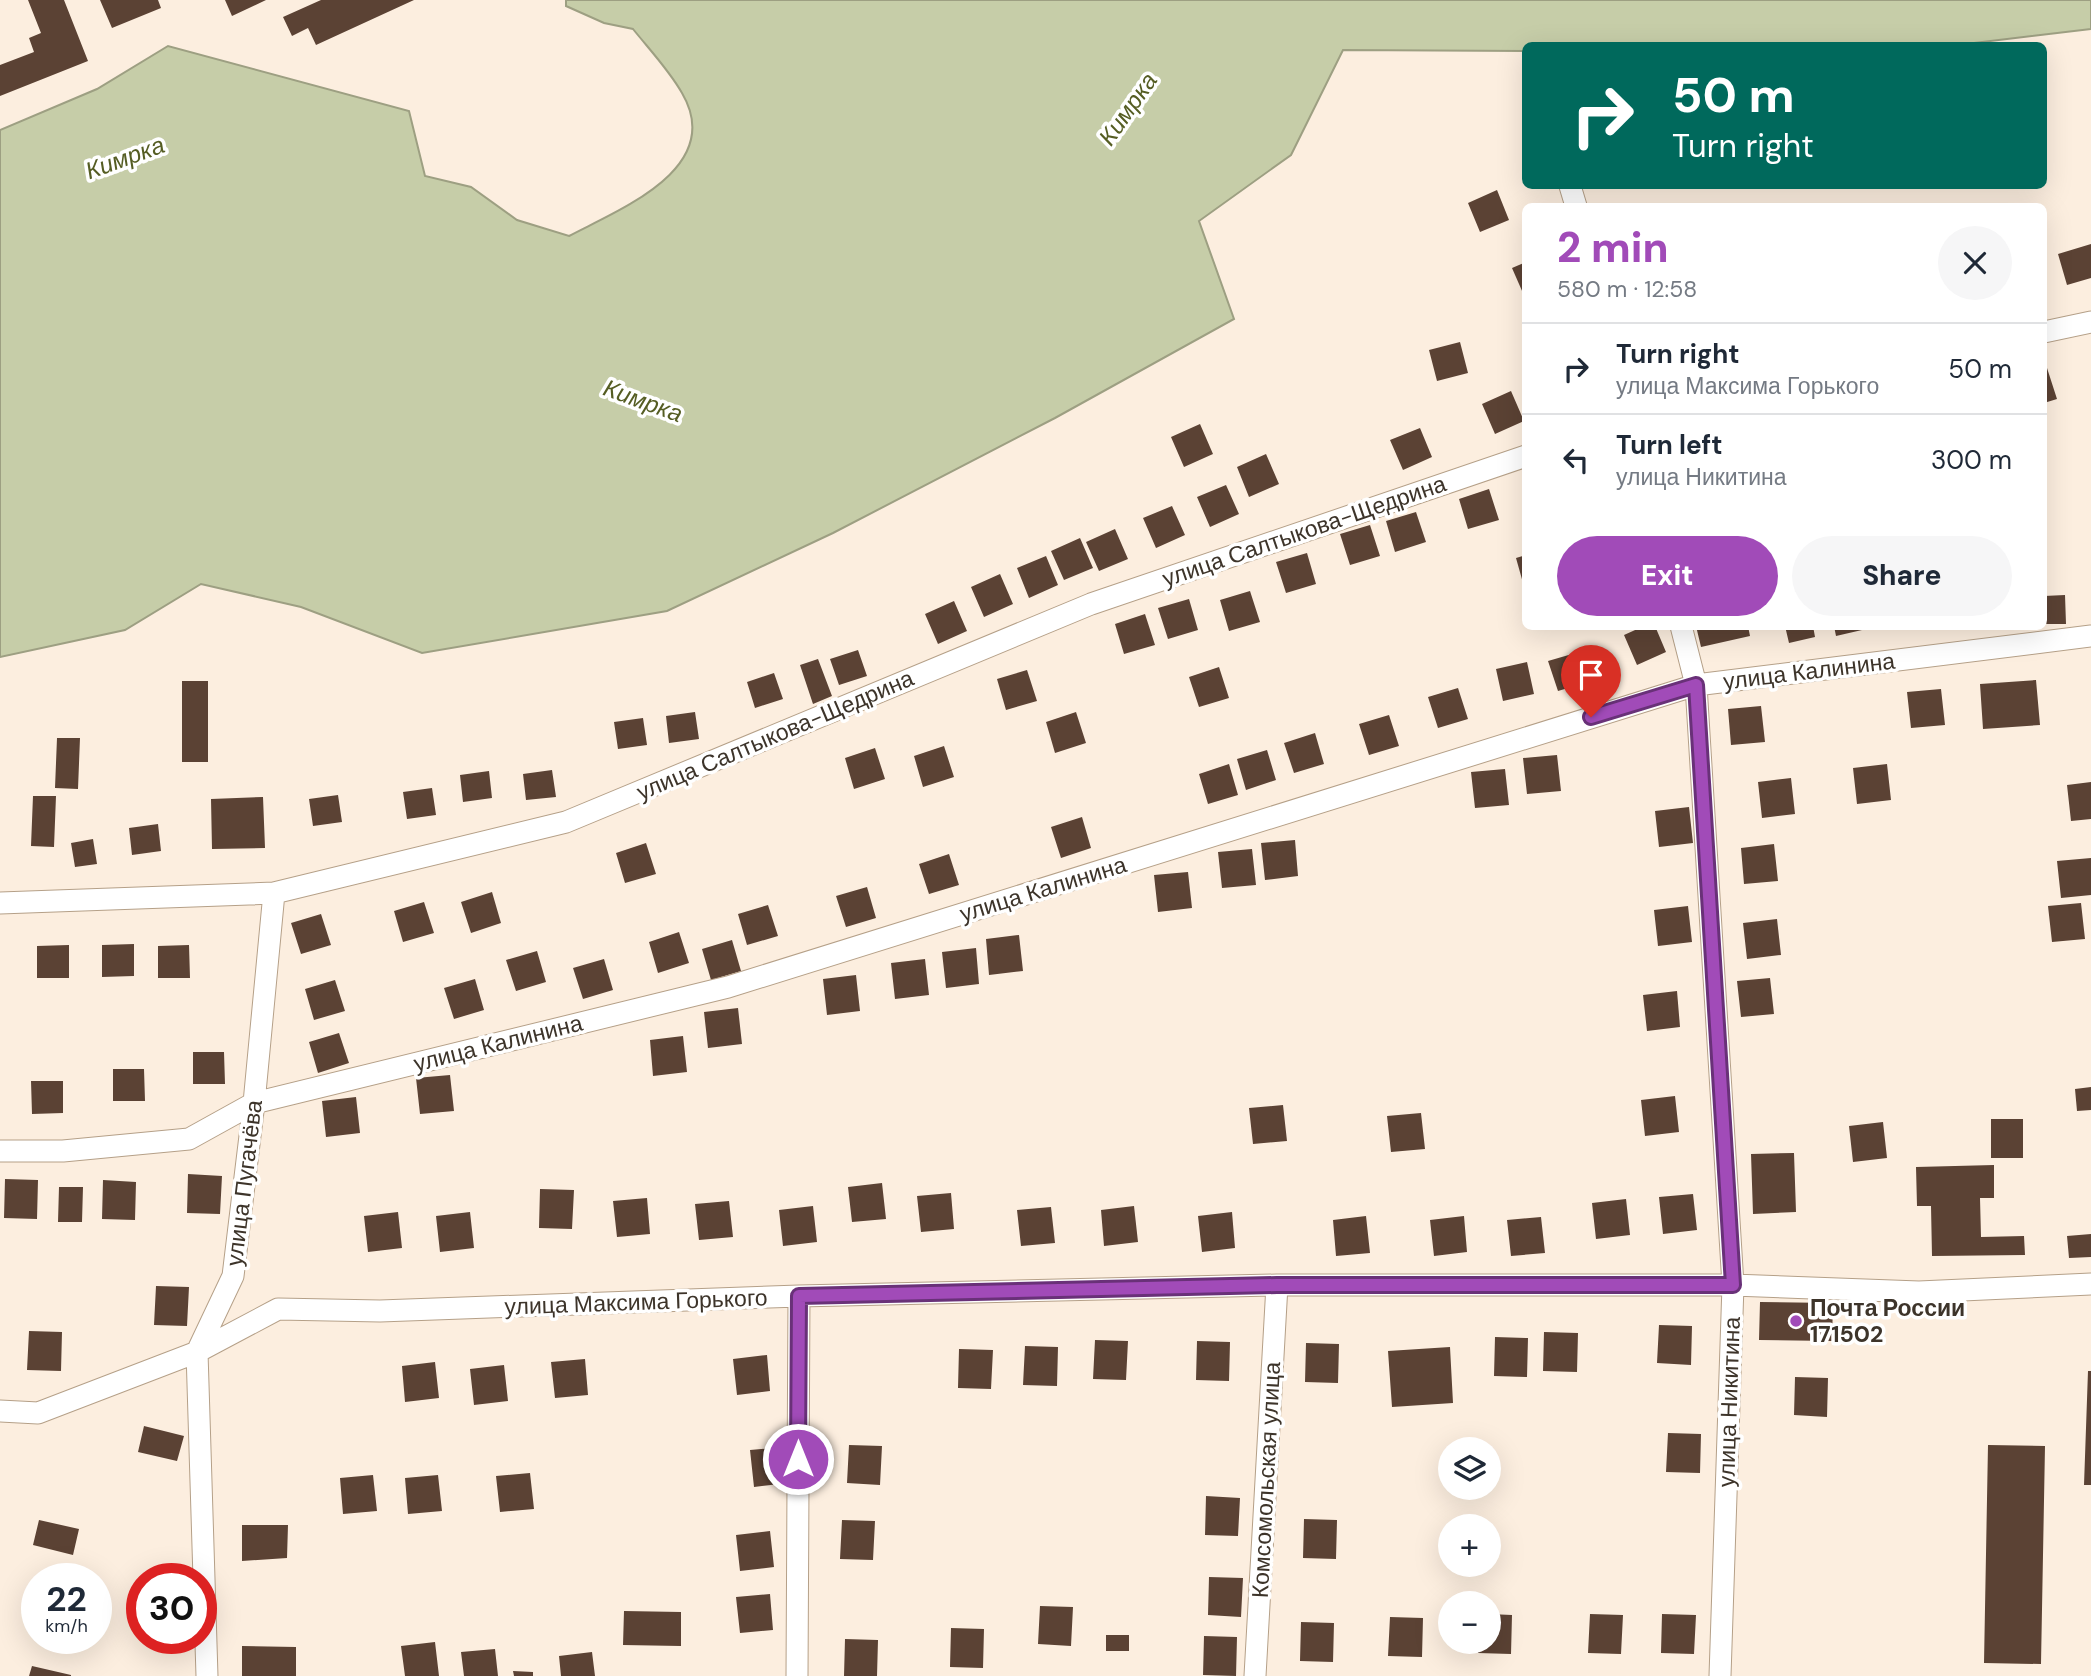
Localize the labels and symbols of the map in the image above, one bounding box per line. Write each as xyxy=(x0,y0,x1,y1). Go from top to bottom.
water label: Кимрка xyxy=(1091,66,1164,151)
water label: Кимрка xyxy=(81,129,169,186)
water label: Кимрка xyxy=(599,372,687,429)
street label: улица Салтыкова-Щедрина xyxy=(1158,468,1450,594)
pin xyxy=(1561,645,1621,717)
street label: улица Калинина xyxy=(1721,646,1897,696)
street label: улица Салтыкова-Щедрина xyxy=(632,663,918,807)
street label: улица Калинина xyxy=(956,849,1130,929)
street label: улица Калинина xyxy=(411,1007,586,1078)
street label: улица Пугачёва xyxy=(219,1098,269,1268)
street label: улица Максима Горького xyxy=(504,1282,768,1322)
place label: Почта России 171502 xyxy=(1810,1293,1965,1349)
marker: Почта России 171502 xyxy=(1788,1313,1804,1329)
street label: улица Никитина xyxy=(1711,1316,1747,1488)
street label: Комсомольская улица xyxy=(1245,1361,1287,1599)
position arrow xyxy=(761,1422,835,1496)
speed limit sign: 30 xyxy=(126,1563,217,1654)

